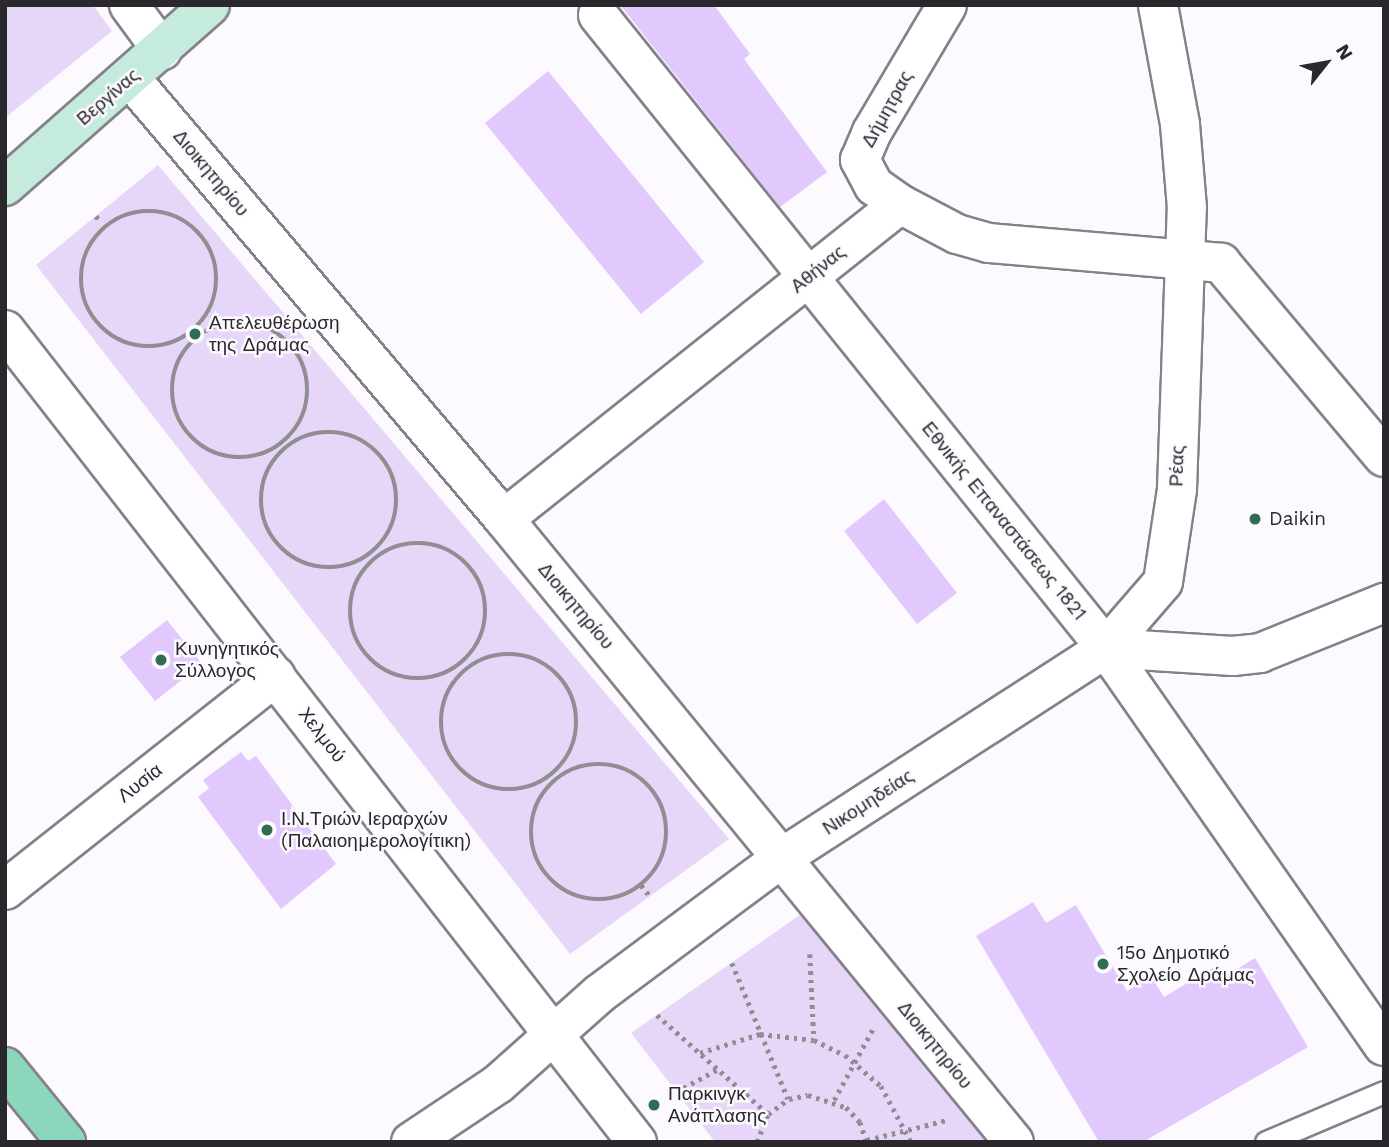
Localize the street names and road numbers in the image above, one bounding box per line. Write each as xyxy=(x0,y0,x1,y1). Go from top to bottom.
street label: Βεργίνας xyxy=(72,64,144,130)
street label: Δήμητρας xyxy=(857,67,917,151)
street label: Διοικητηρίου xyxy=(168,125,254,221)
street label: Αθήνας xyxy=(786,240,850,298)
street label: Εθνικής Επαναστάσεως 1821 xyxy=(917,417,1091,625)
street label: Ρέας xyxy=(1165,445,1189,487)
street label: Διοικητηρίου xyxy=(533,558,619,654)
street label: Χελμού xyxy=(293,703,351,767)
street label: Λυσία xyxy=(113,759,167,807)
street label: Νικομηδείας xyxy=(818,764,918,840)
street label: Διοικητηρίου xyxy=(893,997,977,1093)

